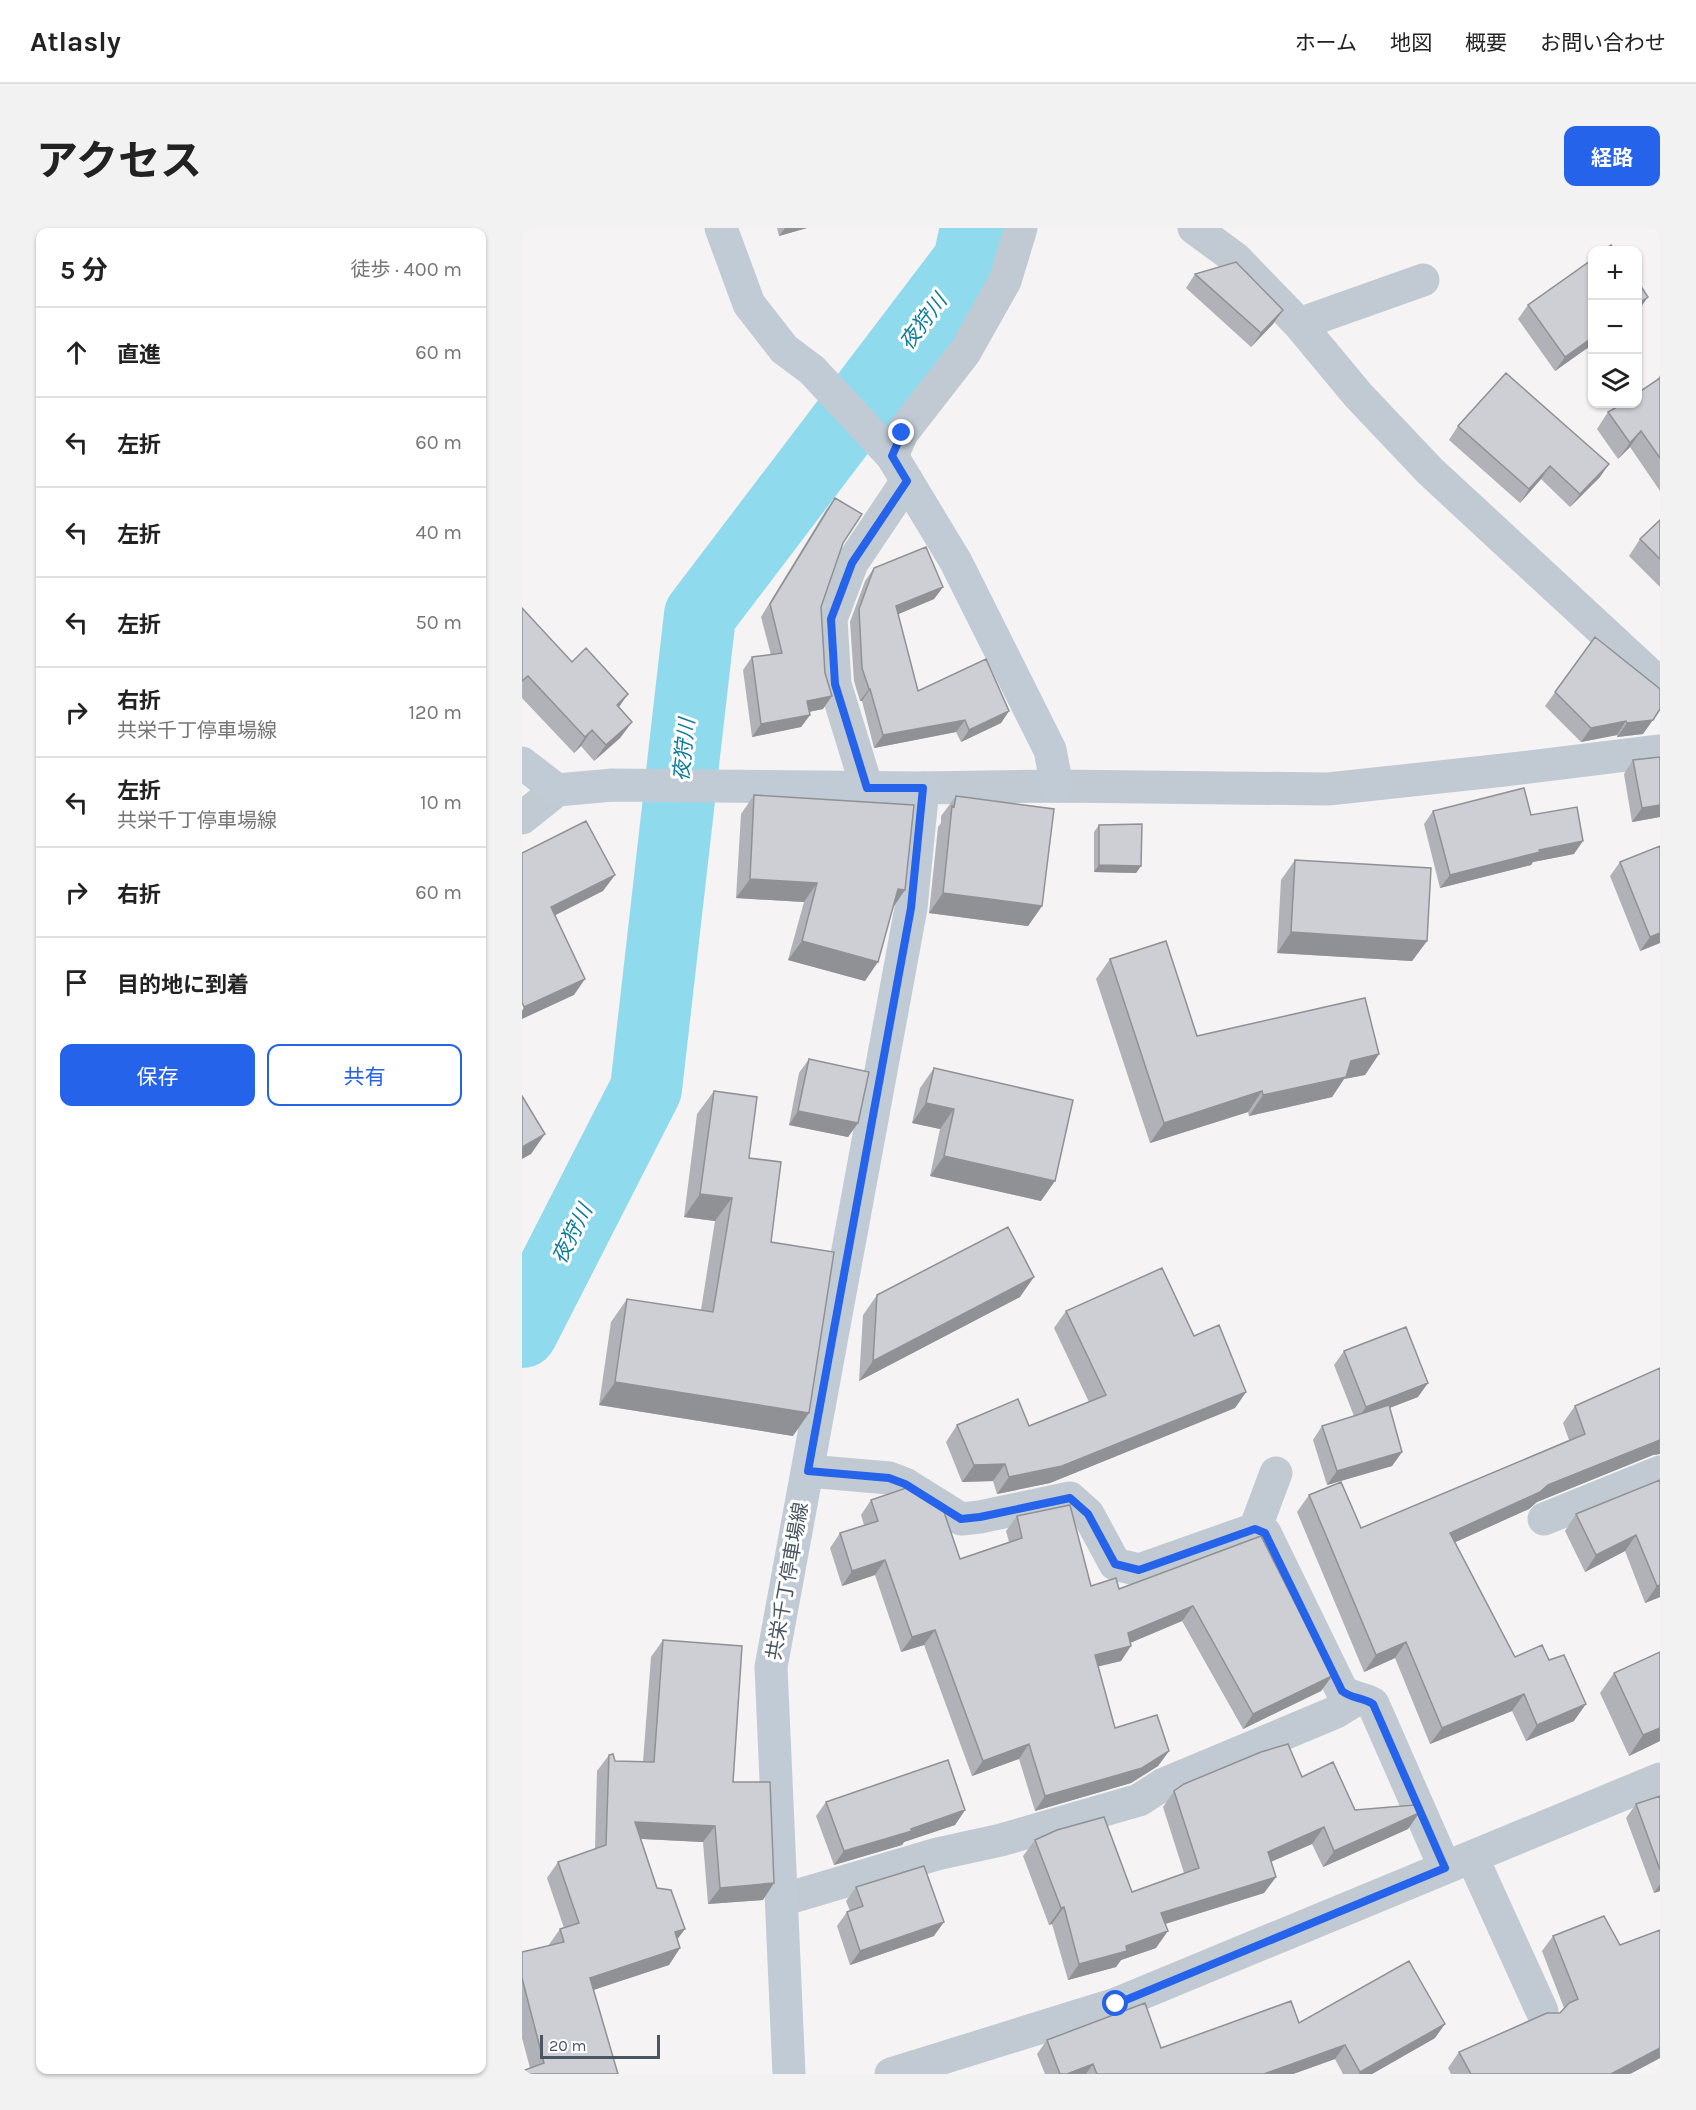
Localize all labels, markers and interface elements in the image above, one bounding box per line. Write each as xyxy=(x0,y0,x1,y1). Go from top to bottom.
text: Atlasly xyxy=(30,25,121,58)
text: ホーム xyxy=(1295,31,1357,55)
text: 地図 xyxy=(1390,31,1432,55)
text: 概要 xyxy=(1465,31,1507,55)
text: お問い合わせ xyxy=(1540,31,1666,55)
button: 経路 xyxy=(1564,126,1660,186)
text: アクセス xyxy=(36,136,202,186)
map controls xyxy=(1588,246,1642,408)
button: + xyxy=(1588,246,1642,300)
text: 5 分 xyxy=(60,255,108,286)
text: 徒歩 · 400 m xyxy=(351,258,462,281)
water label: 夜狩川 xyxy=(894,288,953,354)
button: − xyxy=(1588,300,1642,354)
icon: ahead xyxy=(60,336,93,369)
text: 60 m xyxy=(415,341,462,364)
text: 直進 xyxy=(117,342,161,368)
button: layers xyxy=(1588,354,1642,408)
route end xyxy=(888,419,914,445)
icon: left xyxy=(60,426,93,459)
text: 60 m xyxy=(415,431,462,454)
text: 左折 xyxy=(117,432,161,458)
icon: left xyxy=(60,516,93,549)
text: 40 m xyxy=(416,521,462,544)
text: 左折 xyxy=(117,522,161,548)
icon: left xyxy=(60,606,93,639)
text: 50 m xyxy=(415,611,462,634)
text: 左折 xyxy=(117,612,161,638)
text: 右折 xyxy=(117,688,161,714)
icon: right xyxy=(60,696,93,729)
text: 120 m xyxy=(408,701,462,724)
water label: 夜狩川 xyxy=(669,715,699,783)
text: 共栄千丁停車場線 xyxy=(117,719,277,742)
text: 左折 xyxy=(117,778,161,804)
icon: left xyxy=(60,786,93,819)
text: 10 m xyxy=(420,791,462,814)
text: 共栄千丁停車場線 xyxy=(117,809,277,832)
icon: right xyxy=(60,876,93,909)
text: 60 m xyxy=(415,881,462,904)
text: 右折 xyxy=(117,882,161,908)
icon: arrive xyxy=(60,966,93,999)
text: 目的地に到着 xyxy=(117,972,249,998)
button: 保存 xyxy=(60,1044,255,1106)
button: 共有 xyxy=(267,1044,462,1106)
water label: 夜狩川 xyxy=(547,1199,598,1268)
street label: 共栄千丁停車場線 xyxy=(762,1500,813,1662)
route start xyxy=(1102,1990,1128,2016)
scale bar xyxy=(540,2032,660,2060)
text: 20 m xyxy=(549,2036,587,2055)

